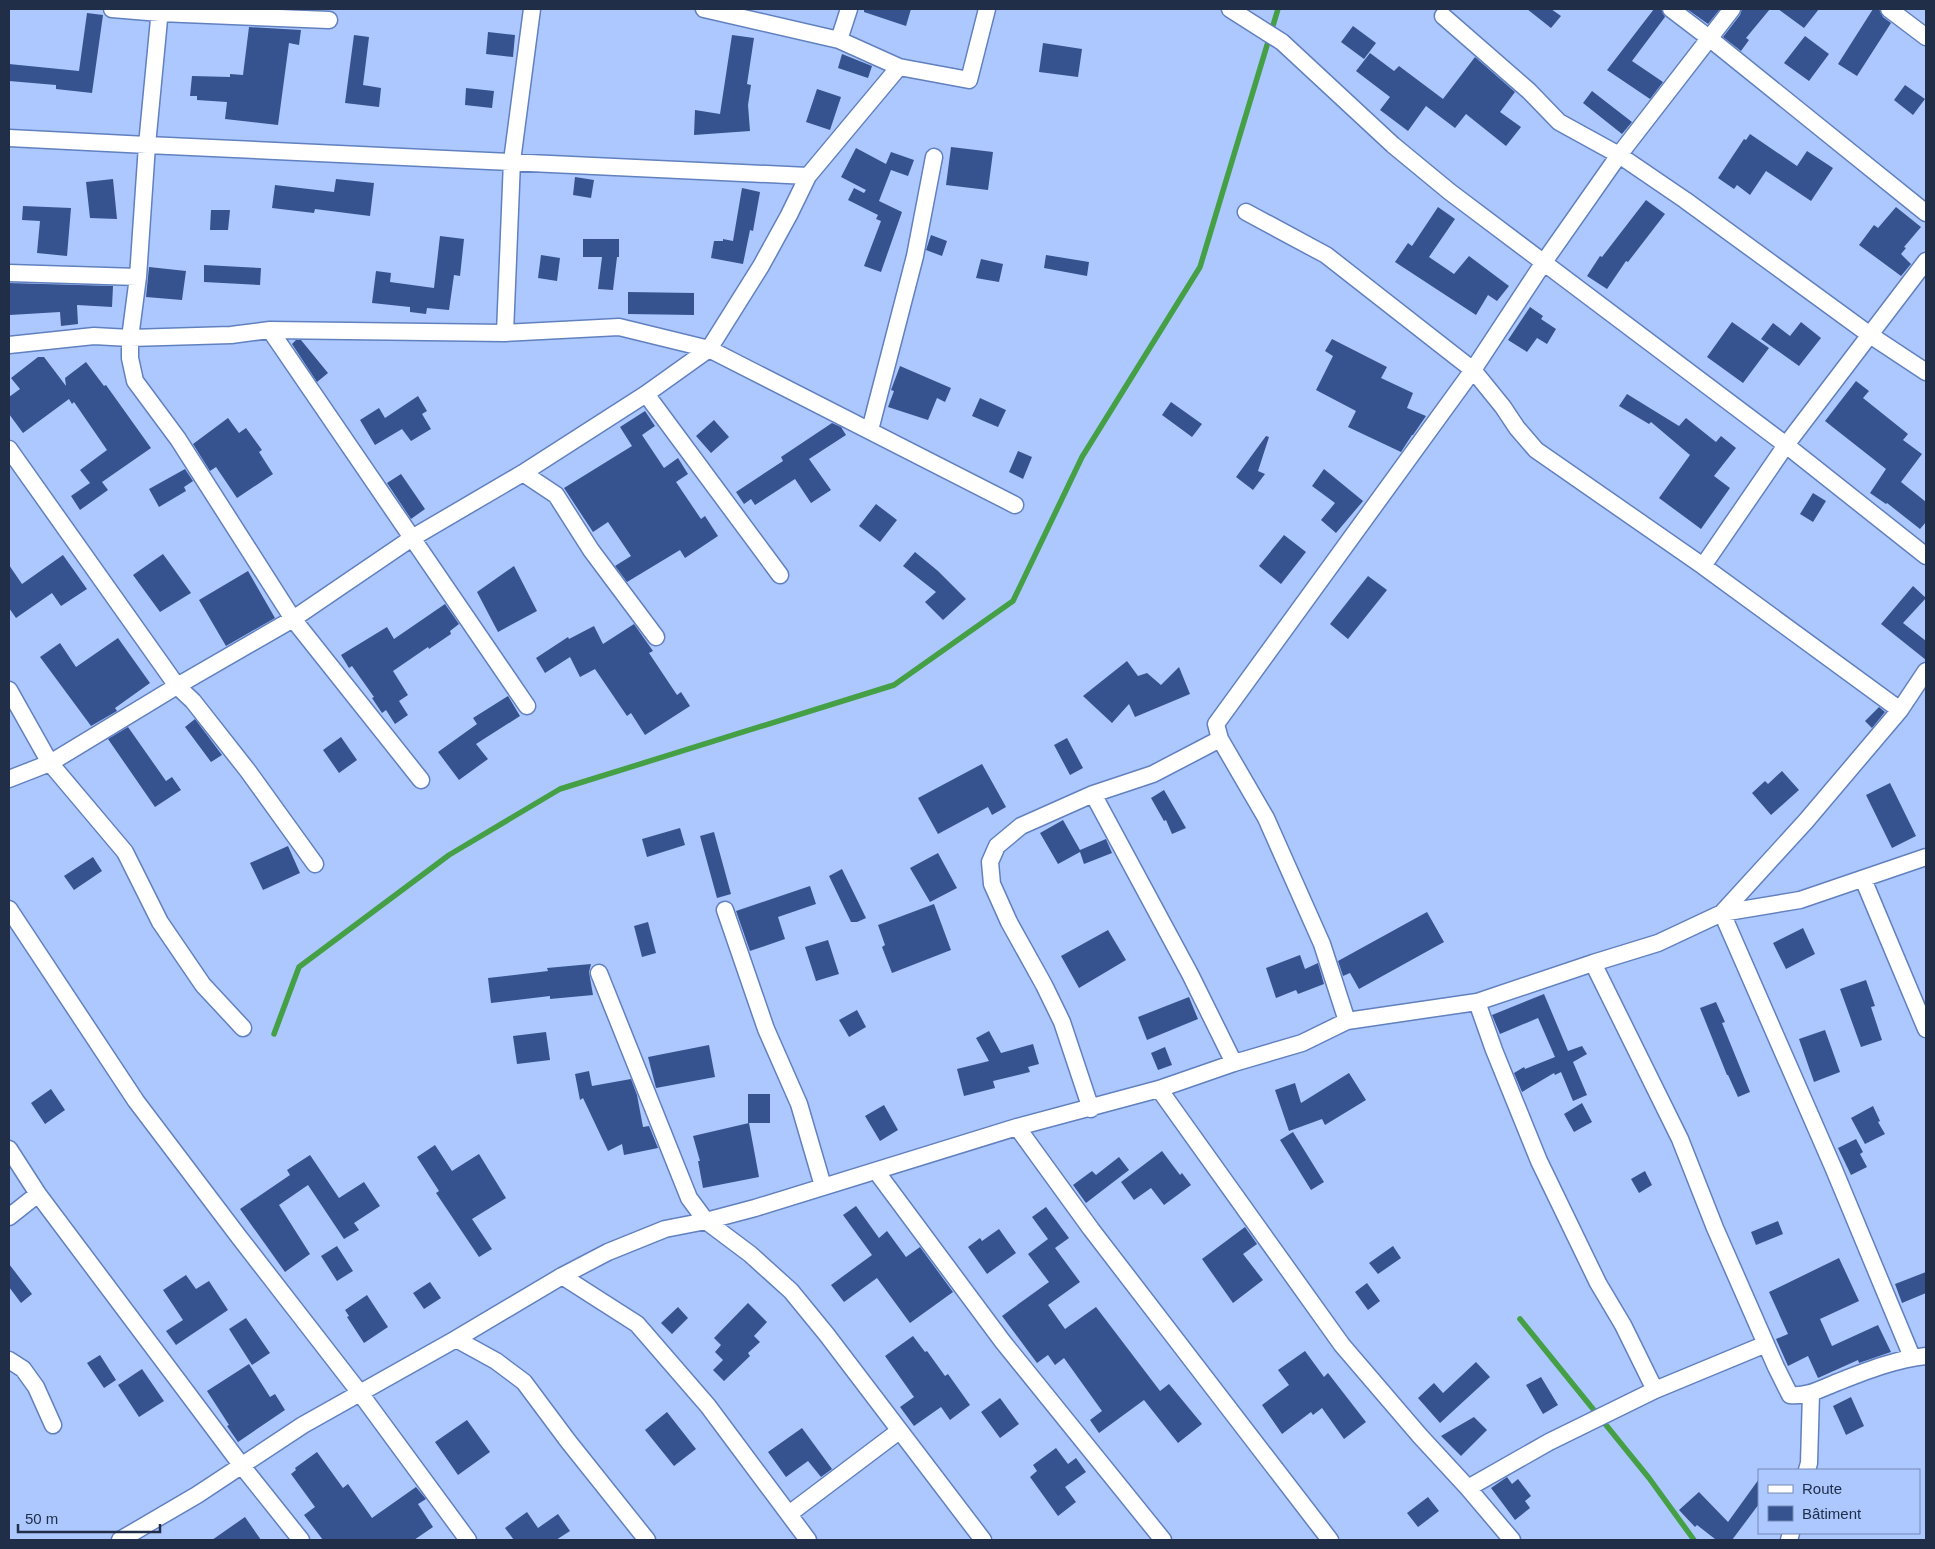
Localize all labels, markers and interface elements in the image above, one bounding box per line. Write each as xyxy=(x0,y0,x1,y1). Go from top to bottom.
legend xyxy=(1758,1469,1920,1534)
text: Route xyxy=(1802,1480,1842,1497)
scale bar xyxy=(18,1502,160,1534)
text: Bâtiment xyxy=(1802,1505,1862,1522)
text: 50 m xyxy=(25,1510,58,1527)

